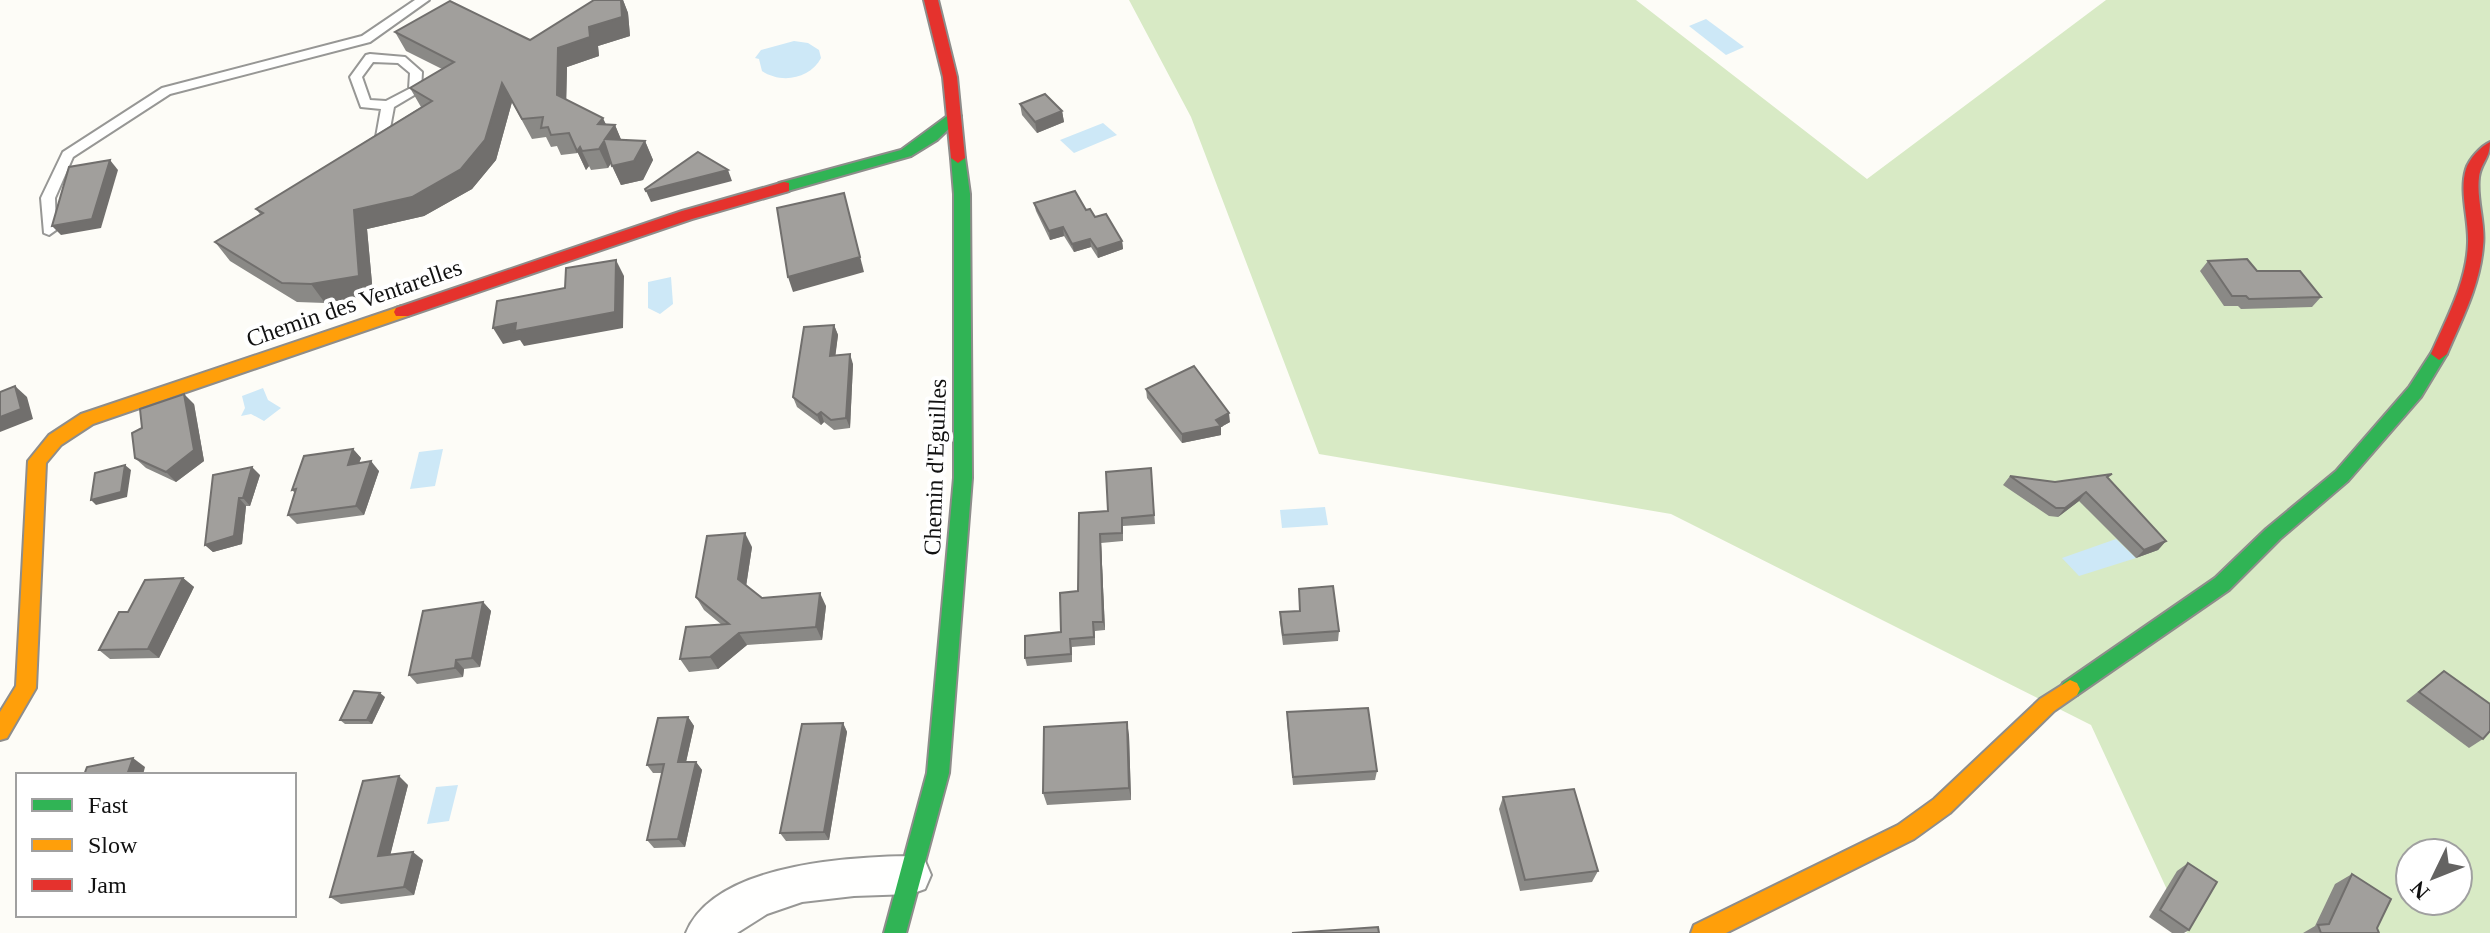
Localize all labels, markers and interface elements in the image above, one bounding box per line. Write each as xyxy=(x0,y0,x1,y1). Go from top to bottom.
street label: Chemin des Ventarelles xyxy=(243,254,465,352)
street label: Chemin d'Eguilles xyxy=(919,378,951,556)
legend xyxy=(16,773,296,917)
text: Fast xyxy=(88,792,128,818)
text: Slow xyxy=(88,832,138,858)
north arrow xyxy=(2394,837,2474,917)
text: Jam xyxy=(88,872,127,898)
text: N xyxy=(2405,876,2434,905)

